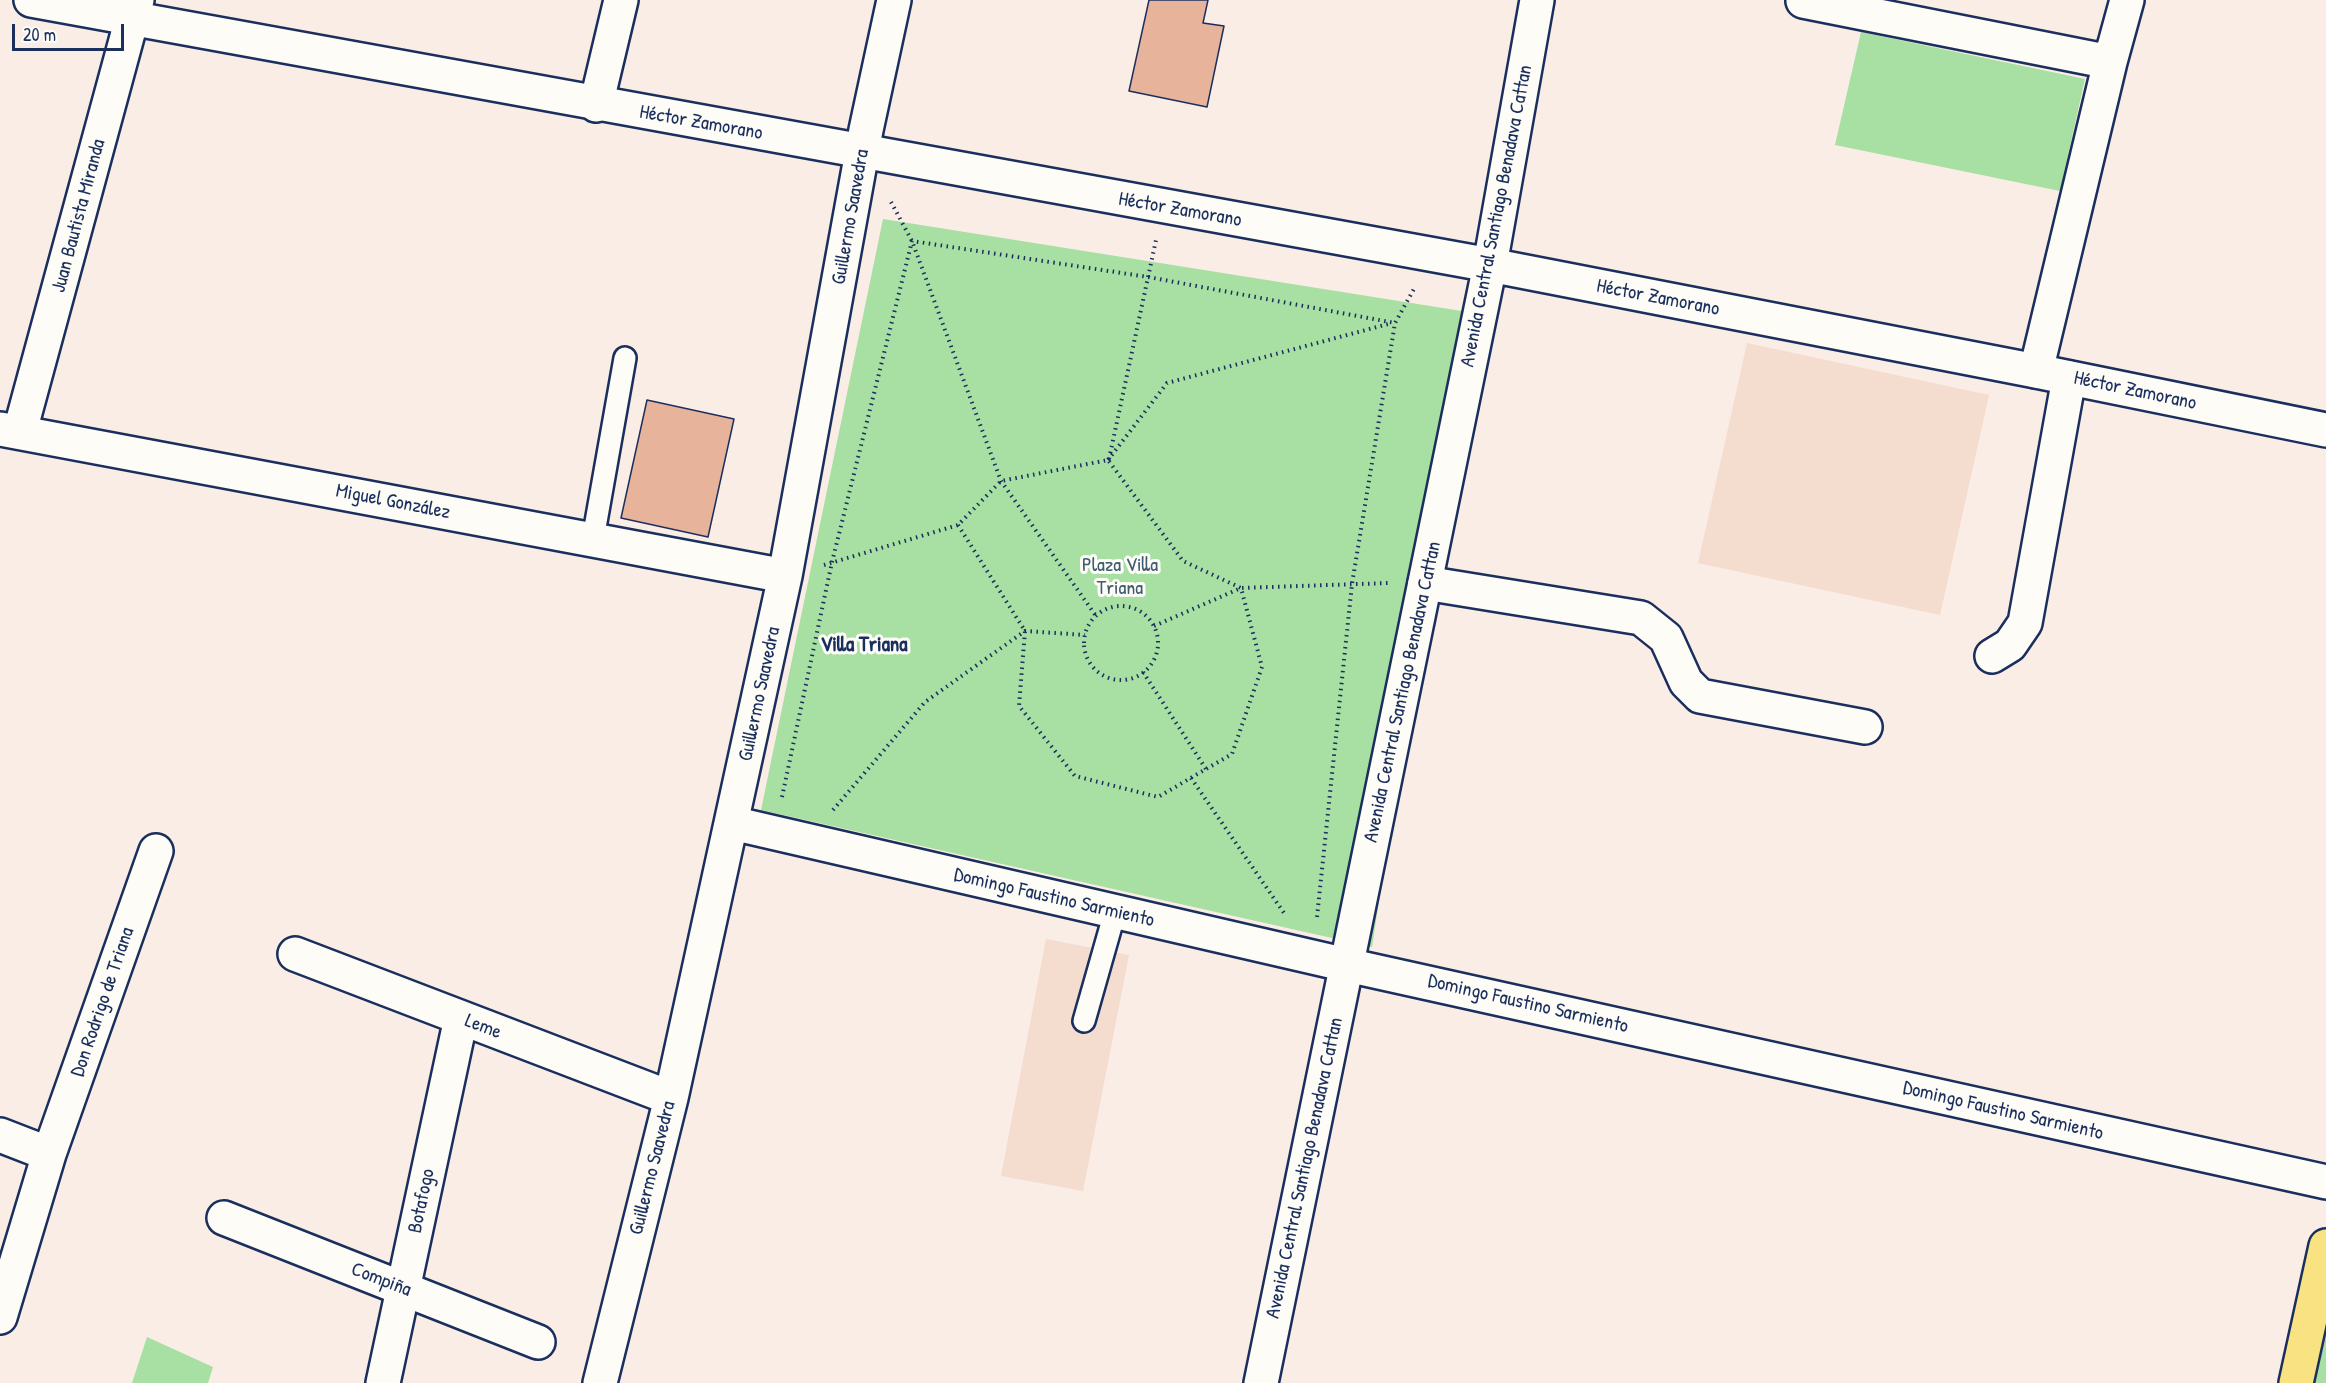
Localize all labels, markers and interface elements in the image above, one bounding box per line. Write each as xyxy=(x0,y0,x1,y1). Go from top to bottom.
scale bar xyxy=(15,12,128,50)
text: 20 m xyxy=(23,22,56,47)
street label: Avenida Central Santiago Benadava Cattan xyxy=(1456,63,1538,369)
street label: Héctor Zamorano xyxy=(638,100,764,146)
street label: Juan Bautista Miranda xyxy=(47,137,111,295)
street label: Guillermo Saavedra xyxy=(827,148,875,286)
street label: Héctor Zamorano xyxy=(1117,187,1243,233)
street label: Héctor Zamorano xyxy=(1595,274,1721,322)
street label: Héctor Zamorano xyxy=(2072,366,2198,416)
street label: Miguel González xyxy=(334,479,452,525)
street label: Avenida Central Santiago Benadava Cattan xyxy=(1359,539,1447,845)
park label: Plaza Villa Triana xyxy=(1082,554,1158,601)
street label: Guillermo Saavedra xyxy=(734,625,786,763)
district label: Villa Triana xyxy=(820,632,908,658)
street label: Domingo Faustino Sarmiento xyxy=(951,863,1157,933)
street label: Don Rodrigo de Triana xyxy=(66,924,140,1080)
street label: Domingo Faustino Sarmiento xyxy=(1425,969,1631,1039)
street label: Leme xyxy=(461,1009,505,1045)
street label: Avenida Central Santiago Benadava Cattan xyxy=(1261,1015,1349,1321)
street label: Domingo Faustino Sarmiento xyxy=(1900,1076,2106,1146)
street label: Guillermo Saavedra xyxy=(625,1099,681,1237)
street label: Botafogo xyxy=(403,1167,441,1235)
street label: Compiña xyxy=(348,1258,414,1302)

